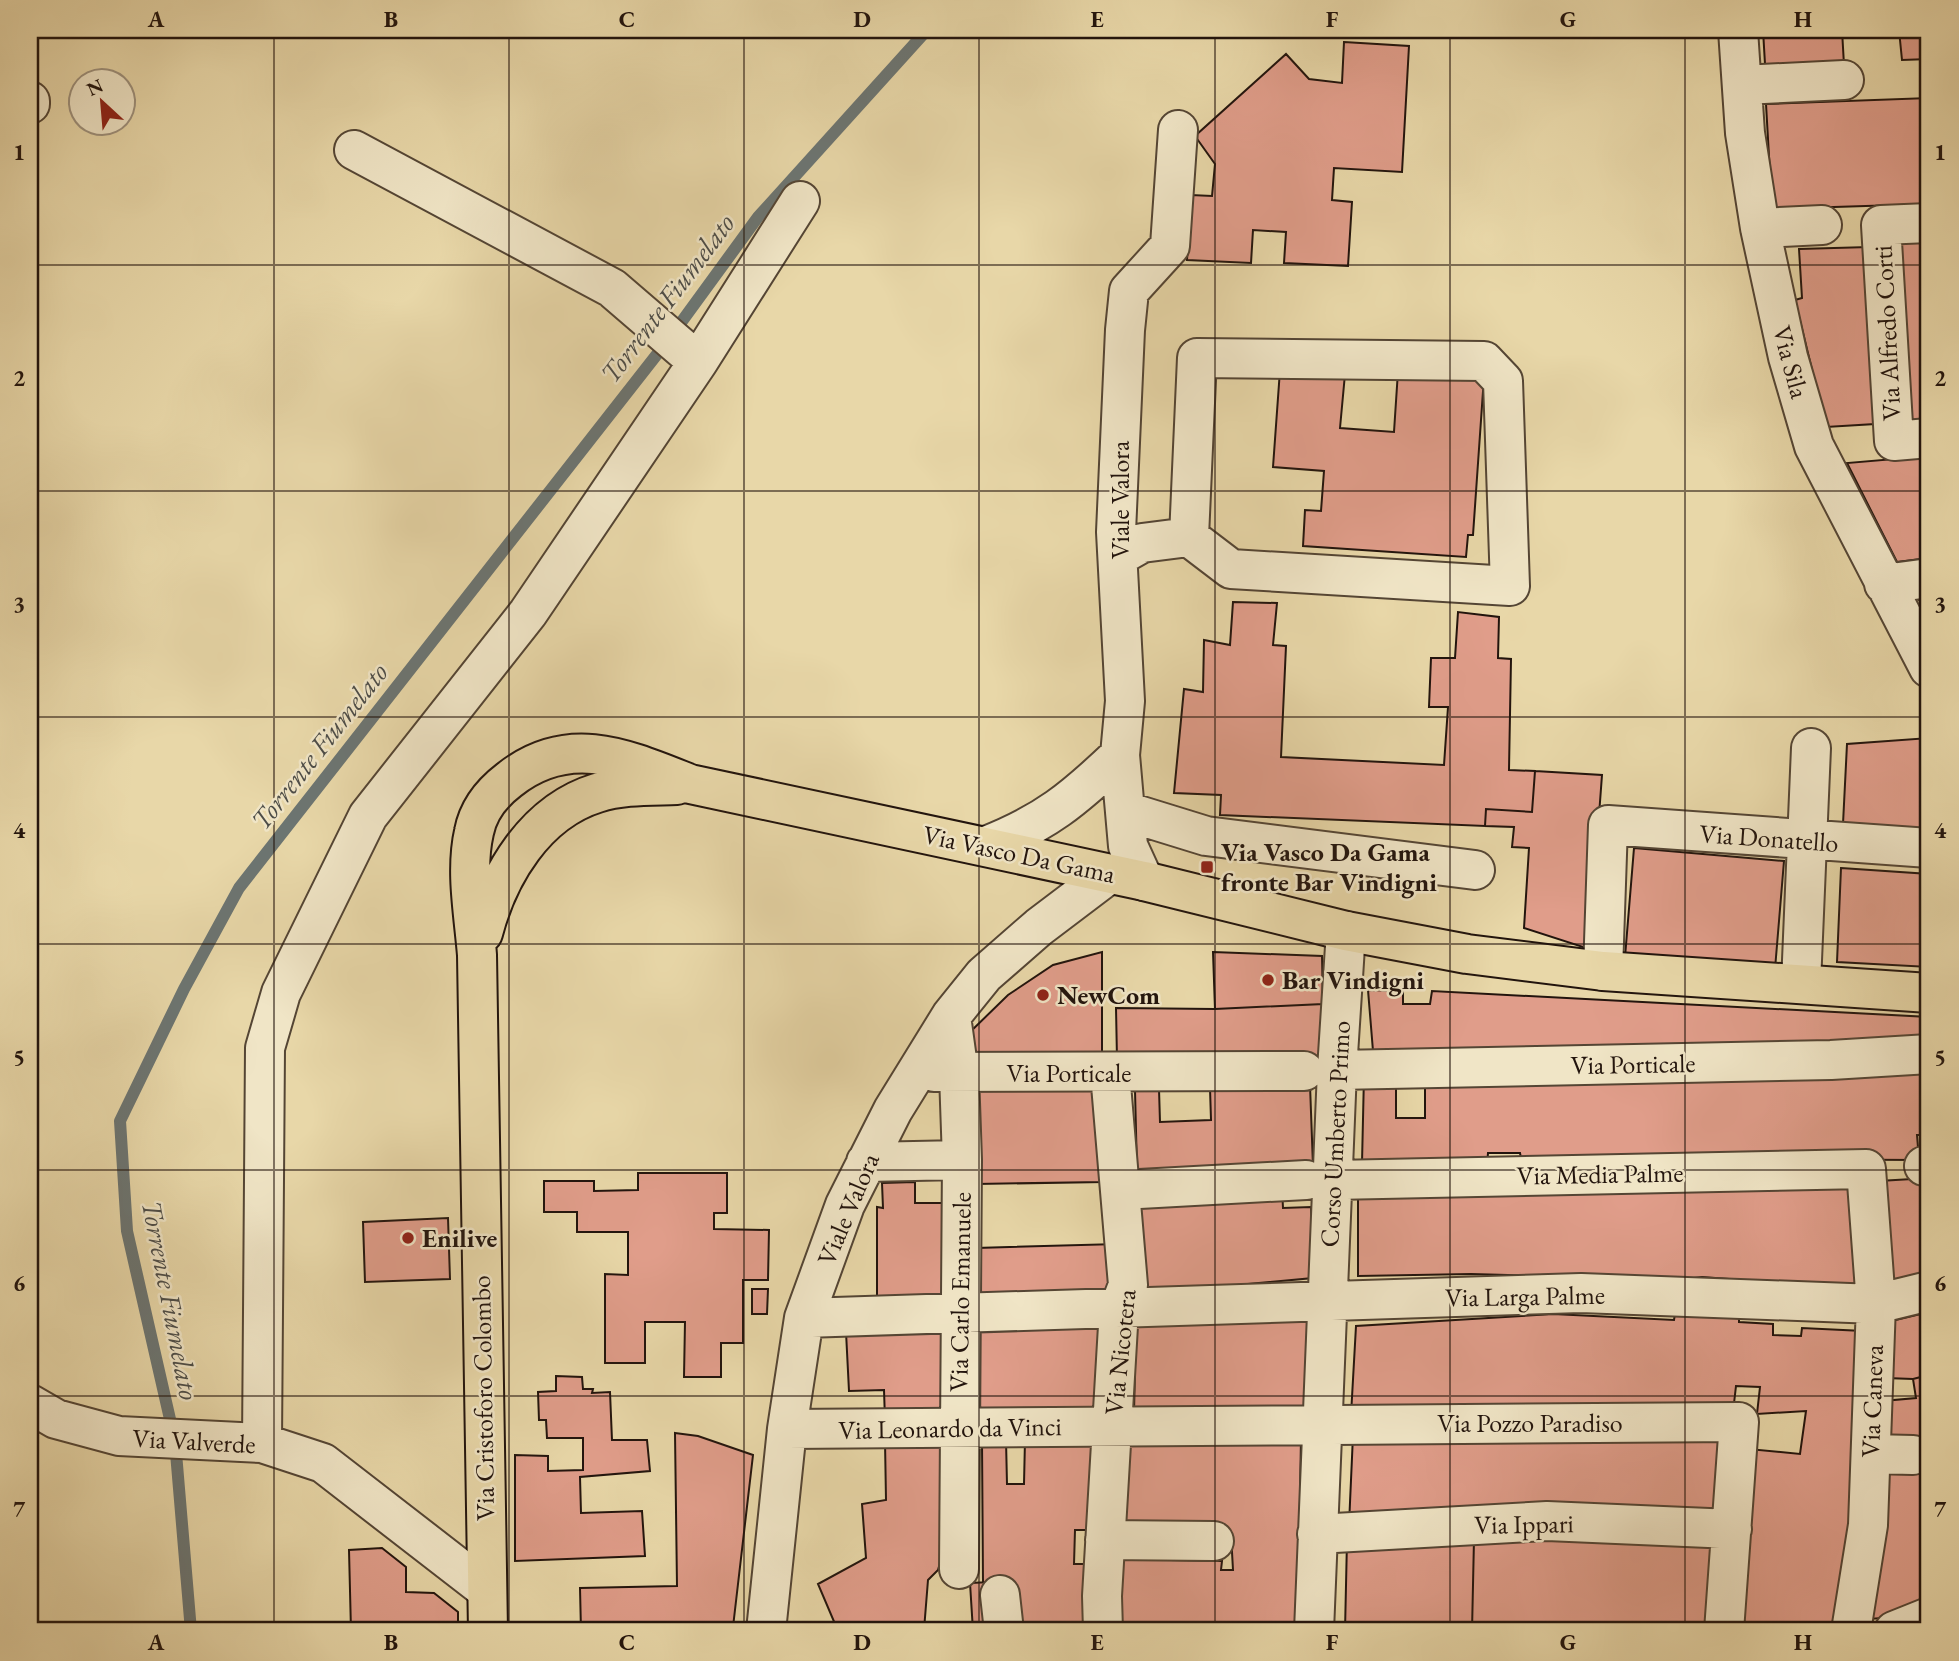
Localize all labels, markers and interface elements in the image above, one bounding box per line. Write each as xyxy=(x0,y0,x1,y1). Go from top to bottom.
text: A xyxy=(147,4,165,34)
text: B xyxy=(384,4,398,34)
text: C xyxy=(619,4,635,34)
text: D xyxy=(853,4,871,34)
text: E xyxy=(1090,4,1104,34)
text: F xyxy=(1326,4,1339,34)
text: G xyxy=(1560,4,1576,34)
text: H xyxy=(1794,4,1812,34)
north arrow xyxy=(66,66,136,136)
text: N xyxy=(82,72,108,102)
text: 1 xyxy=(13,137,25,167)
text: 1 xyxy=(1934,137,1946,167)
water label: Torrente Fiumelato xyxy=(592,206,743,390)
street label: Via Alfredo Corti xyxy=(1865,244,1909,422)
street label: Via Sila xyxy=(1765,322,1817,403)
text: 2 xyxy=(13,363,25,393)
text: 2 xyxy=(1934,363,1946,393)
street label: Viale Valora xyxy=(1103,440,1137,559)
text: 3 xyxy=(13,589,25,619)
text: 3 xyxy=(1934,589,1946,619)
water label: Torrente Fiumelato xyxy=(242,655,396,837)
text: 4 xyxy=(13,815,26,845)
text: 4 xyxy=(1934,815,1947,845)
street label: Via Donatello xyxy=(1698,816,1840,860)
street label: Via Vasco Da Gama xyxy=(920,817,1119,891)
place label: Via Vasco Da Gama fronte Bar Vindigni xyxy=(1221,835,1437,899)
marker: Via Vasco Da Gama fronte Bar Vindigni xyxy=(1199,859,1215,875)
place label: Bar Vindigni xyxy=(1282,963,1424,997)
marker: Bar Vindigni xyxy=(1260,972,1276,988)
place label: NewCom xyxy=(1057,978,1160,1012)
marker: NewCom xyxy=(1035,987,1051,1003)
street label: Corso Umberto Primo xyxy=(1312,1020,1358,1248)
text: 5 xyxy=(13,1042,25,1072)
text: 5 xyxy=(1934,1042,1946,1072)
street label: Via Porticale xyxy=(1570,1046,1696,1082)
street label: Via Porticale xyxy=(1007,1056,1131,1090)
street label: Viale Valora xyxy=(809,1147,887,1270)
street label: Via Media Palme xyxy=(1516,1156,1684,1192)
street label: Via Carlo Emanuele xyxy=(941,1192,979,1392)
water label: Torrente Fiumelato xyxy=(134,1197,208,1403)
place label: Enilive xyxy=(422,1221,498,1255)
marker: Enilive xyxy=(400,1230,416,1246)
text: 6 xyxy=(13,1268,25,1298)
text: 6 xyxy=(1934,1268,1946,1298)
street label: Via Cristoforo Colombo xyxy=(464,1275,502,1521)
street label: Via Larga Palme xyxy=(1445,1278,1605,1314)
street label: Via Nicotera xyxy=(1096,1287,1144,1417)
street label: Via Caneva xyxy=(1853,1343,1891,1458)
street label: Via Pozzo Paradiso xyxy=(1437,1406,1623,1440)
street label: Via Leonardo da Vinci xyxy=(838,1409,1062,1447)
street label: Via Valverde xyxy=(132,1421,256,1461)
text: 7 xyxy=(13,1494,26,1524)
text: 7 xyxy=(1934,1494,1947,1524)
street label: Via Ippari xyxy=(1474,1506,1574,1542)
text: A xyxy=(147,1627,165,1657)
text: B xyxy=(384,1627,398,1657)
text: C xyxy=(619,1627,635,1657)
text: D xyxy=(853,1627,871,1657)
text: E xyxy=(1090,1627,1104,1657)
text: F xyxy=(1326,1627,1339,1657)
text: G xyxy=(1560,1627,1576,1657)
text: H xyxy=(1794,1627,1812,1657)

